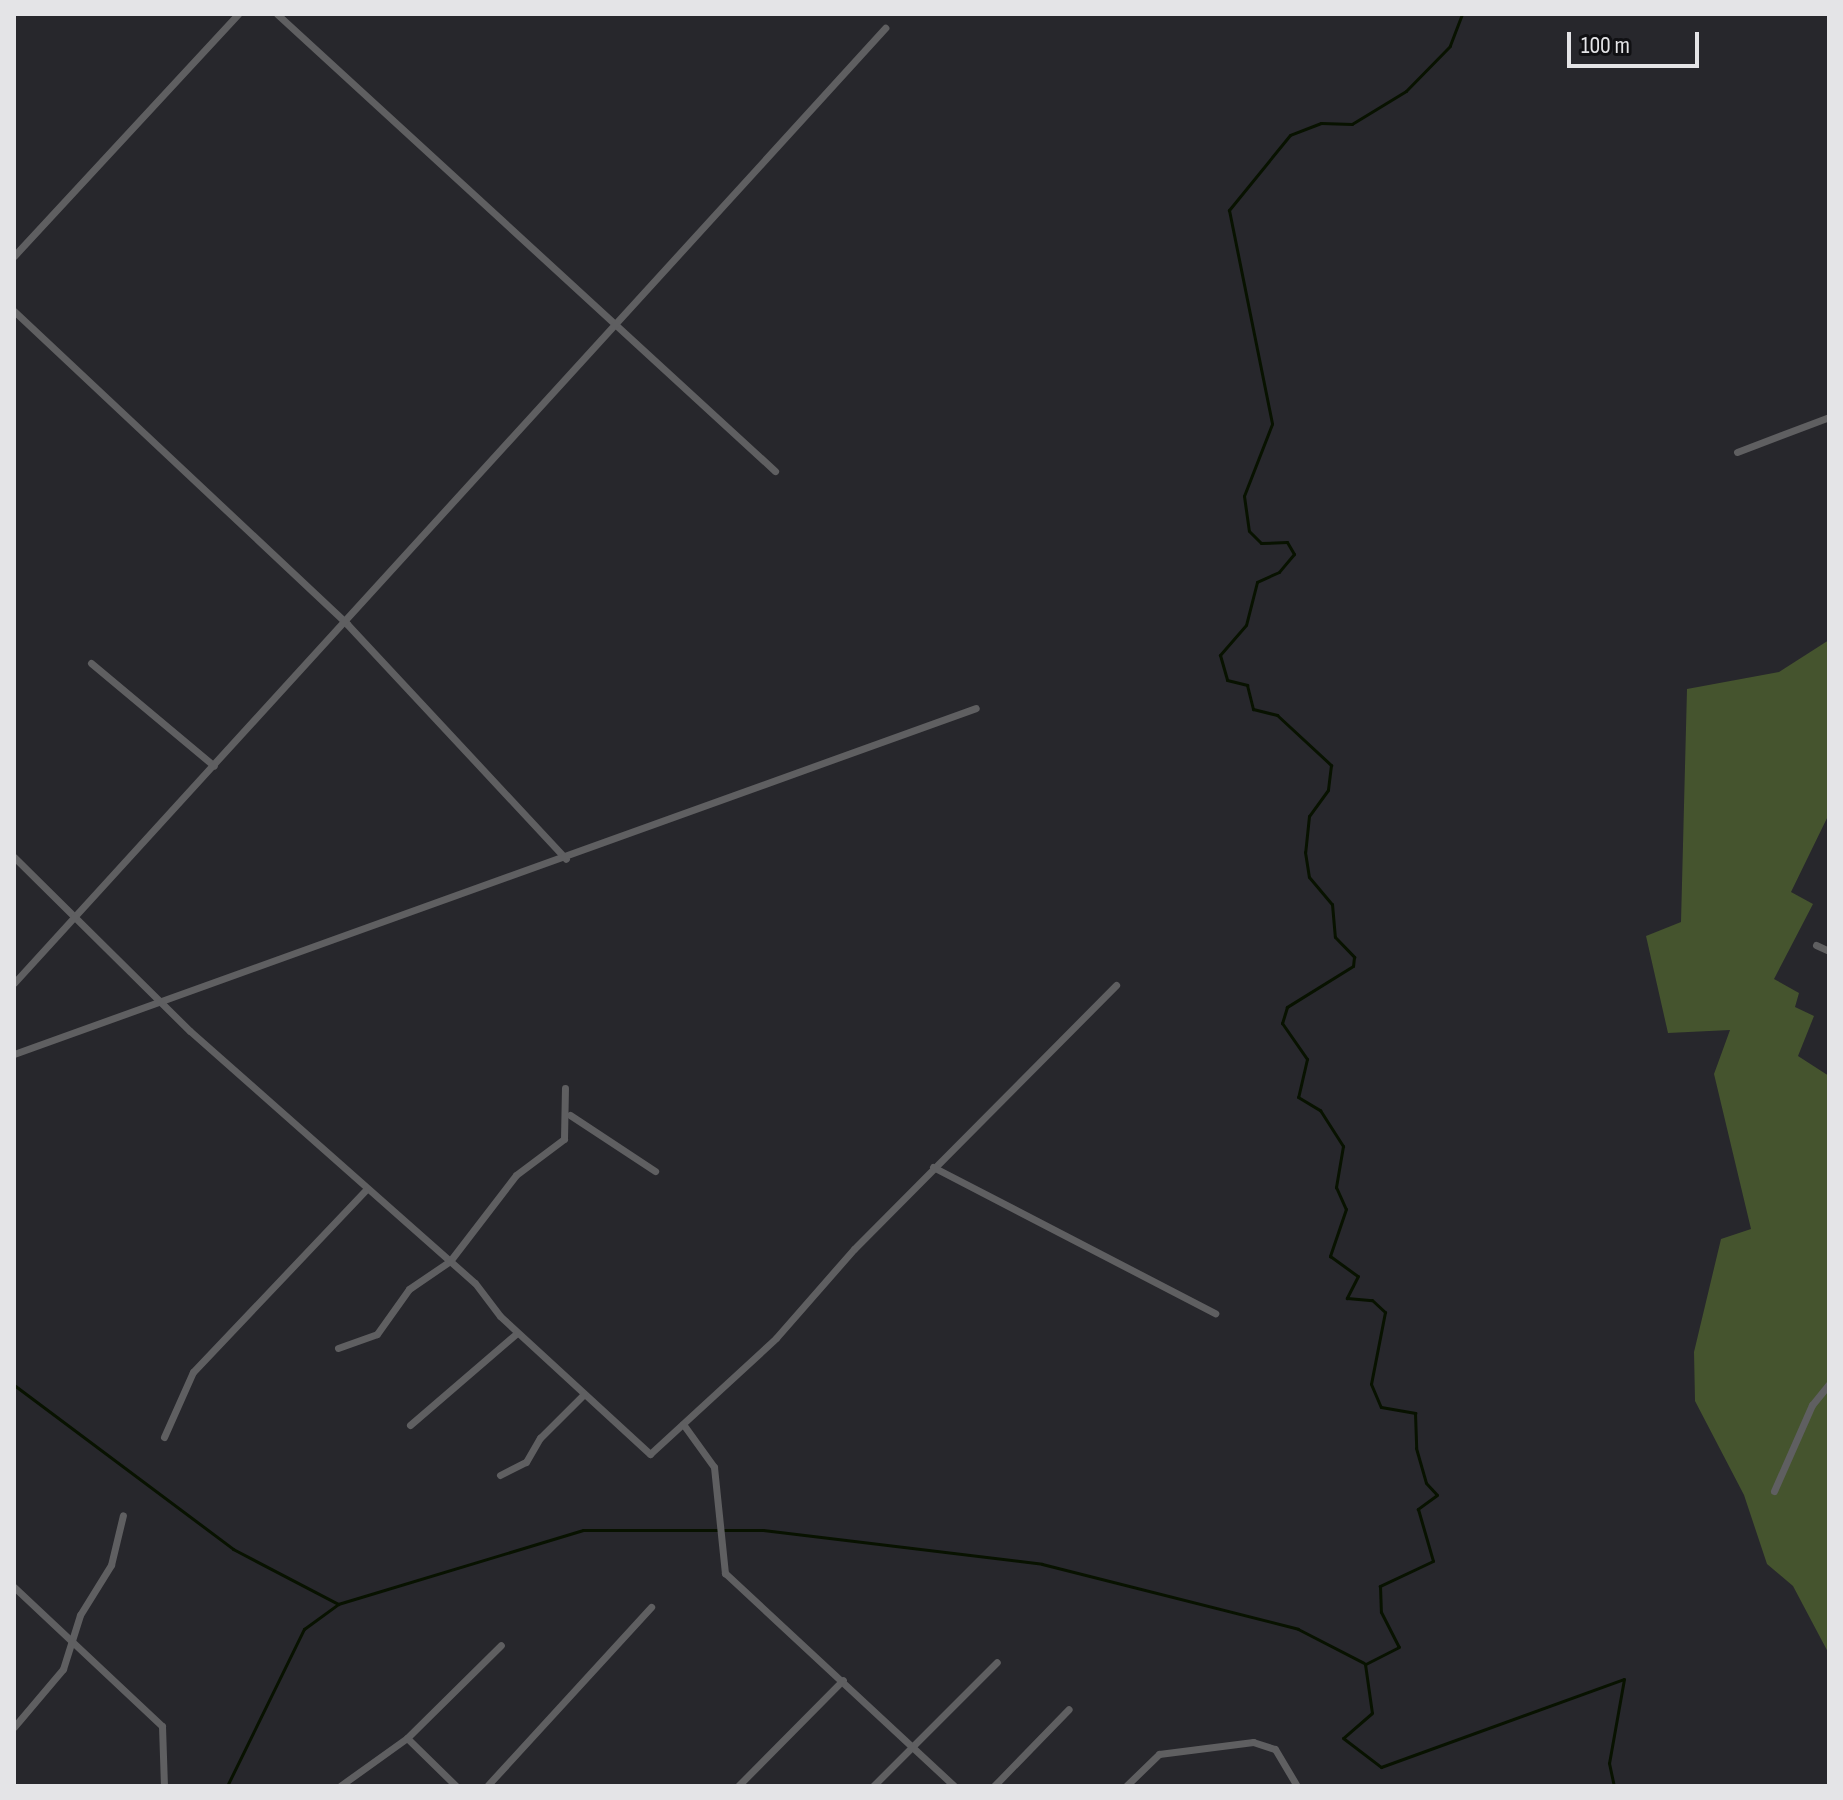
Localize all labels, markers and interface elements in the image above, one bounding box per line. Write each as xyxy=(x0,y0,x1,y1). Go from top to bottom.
scale bar xyxy=(1571,16,1703,66)
text: 100 m xyxy=(1581,31,1630,60)

